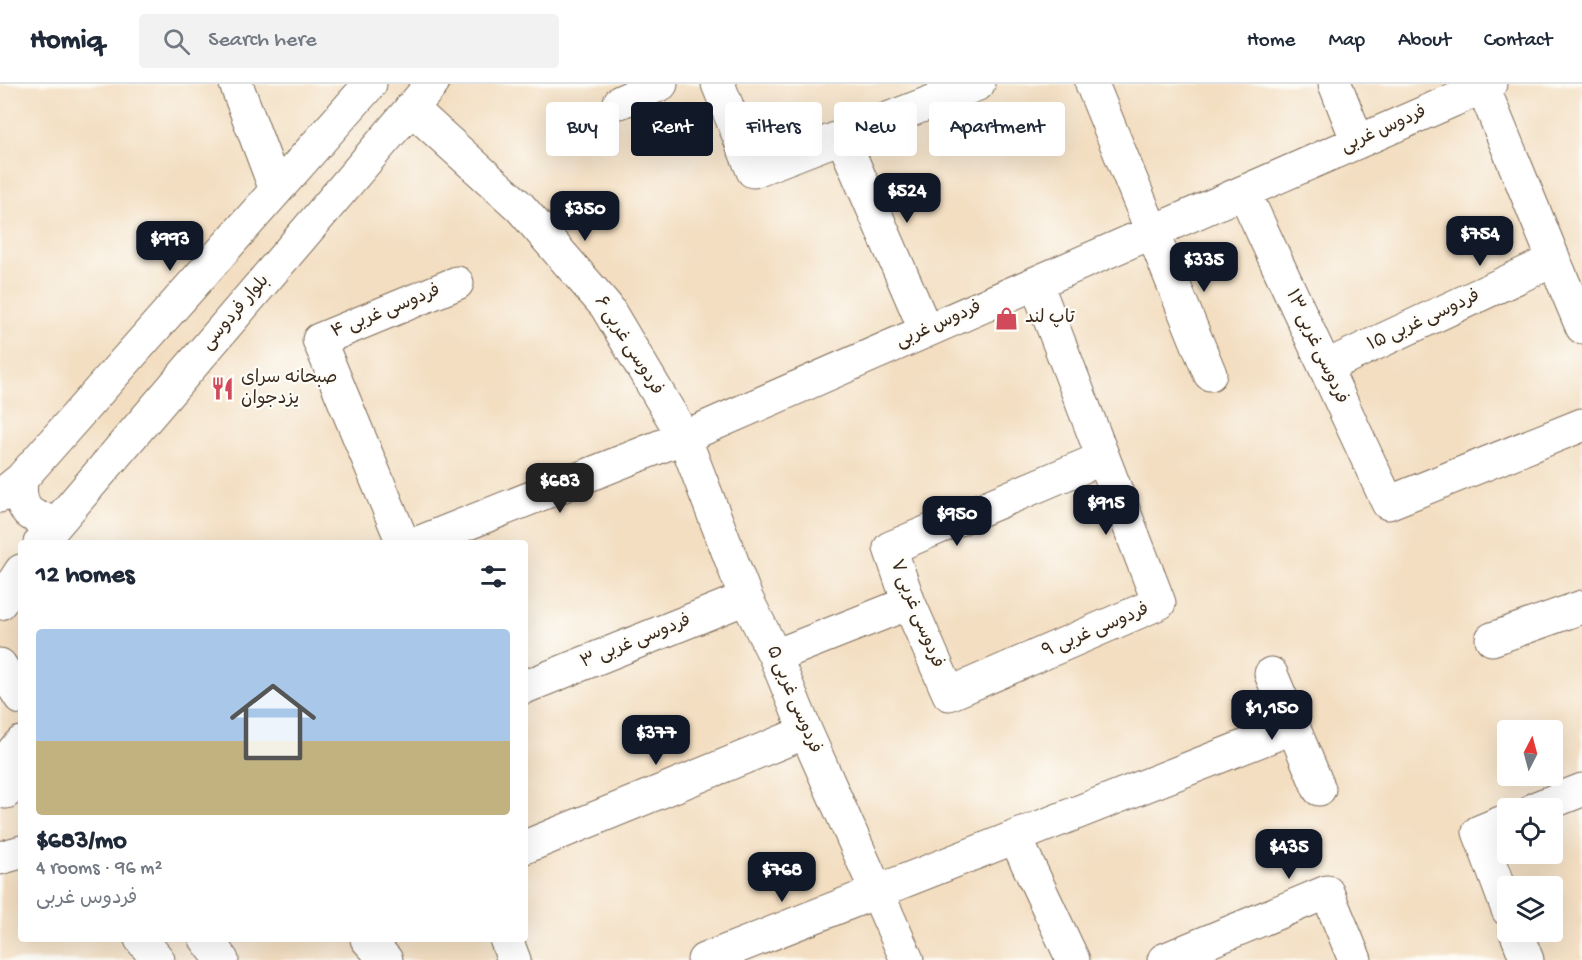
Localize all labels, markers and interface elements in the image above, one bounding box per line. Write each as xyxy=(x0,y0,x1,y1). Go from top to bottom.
search box xyxy=(139,14,559,68)
text: Homiq xyxy=(30,25,103,58)
icon: search xyxy=(160,25,193,58)
text: Search here xyxy=(208,28,317,54)
text: Home xyxy=(1247,29,1295,54)
text: Map xyxy=(1328,29,1365,54)
text: About xyxy=(1398,29,1451,54)
text: Contact xyxy=(1484,29,1552,54)
chip: Buy xyxy=(546,102,619,156)
chip: Rent xyxy=(631,102,713,156)
chip: Filters xyxy=(725,102,822,156)
chip: New xyxy=(834,102,917,156)
chip: Apartment xyxy=(929,102,1065,156)
street label: فردوس غربی xyxy=(1338,102,1430,158)
pin: $524 xyxy=(871,173,943,224)
text: $524 xyxy=(888,181,926,204)
pin: $350 xyxy=(549,191,621,242)
text: $350 xyxy=(564,199,606,222)
pin: $754 xyxy=(1444,216,1516,267)
pin: $993 xyxy=(134,221,206,272)
text: $754 xyxy=(1460,224,1500,247)
text: $993 xyxy=(150,229,190,252)
pin: $335 xyxy=(1168,242,1240,293)
text: $335 xyxy=(1184,250,1224,273)
street label: بلوار فردوسی xyxy=(198,271,274,355)
street label: فردوسی غربی ۴ xyxy=(328,281,444,343)
street label: فردوسی غربی ۱۵ xyxy=(1365,286,1483,356)
street label: فردوسی غربی ۱۳ xyxy=(1280,287,1352,407)
street label: فردوسی غربی ۶ xyxy=(589,292,667,400)
street label: فردوس غربی xyxy=(893,297,985,353)
shop icon: تاپ لند xyxy=(994,305,1020,331)
place label: تاپ لند xyxy=(1025,308,1076,329)
place label: صبحانه سرای یزدجوان xyxy=(241,368,337,410)
restaurant icon: صبحانه سرای یزدجوان xyxy=(210,375,236,401)
pin: $683 xyxy=(524,463,596,514)
text: $683 xyxy=(540,471,580,494)
pin: $915 xyxy=(1070,485,1142,536)
text: $915 xyxy=(1087,493,1125,516)
pin: $950 xyxy=(921,496,993,547)
text: $950 xyxy=(937,504,977,527)
street label: فردوسی غربی ۷ xyxy=(885,557,947,671)
icon: filters xyxy=(477,560,510,593)
text: 12 homes xyxy=(36,561,134,592)
street label: فردوسی غربی ۹ xyxy=(1040,599,1152,663)
street label: فردوسی غربی ۳ xyxy=(578,610,694,674)
street label: فردوسی غربی ۵ xyxy=(761,643,825,757)
icon: home xyxy=(219,668,327,776)
pin: $1,150 xyxy=(1223,690,1321,741)
text: $1,150 xyxy=(1245,698,1299,721)
pin: $377 xyxy=(620,715,692,766)
north arrow xyxy=(1497,720,1563,786)
map controls xyxy=(1497,720,1563,942)
text: $377 xyxy=(636,723,676,746)
button: locate xyxy=(1497,798,1563,864)
text: $683/mo xyxy=(36,827,127,858)
pin: $435 xyxy=(1253,829,1325,880)
text: $435 xyxy=(1269,837,1309,860)
pin: $768 xyxy=(746,852,818,903)
text: 4 rooms · 96 m² xyxy=(36,858,162,881)
text: $768 xyxy=(762,860,802,883)
button: layers xyxy=(1497,876,1563,942)
text: فردوس غربی xyxy=(36,888,137,911)

